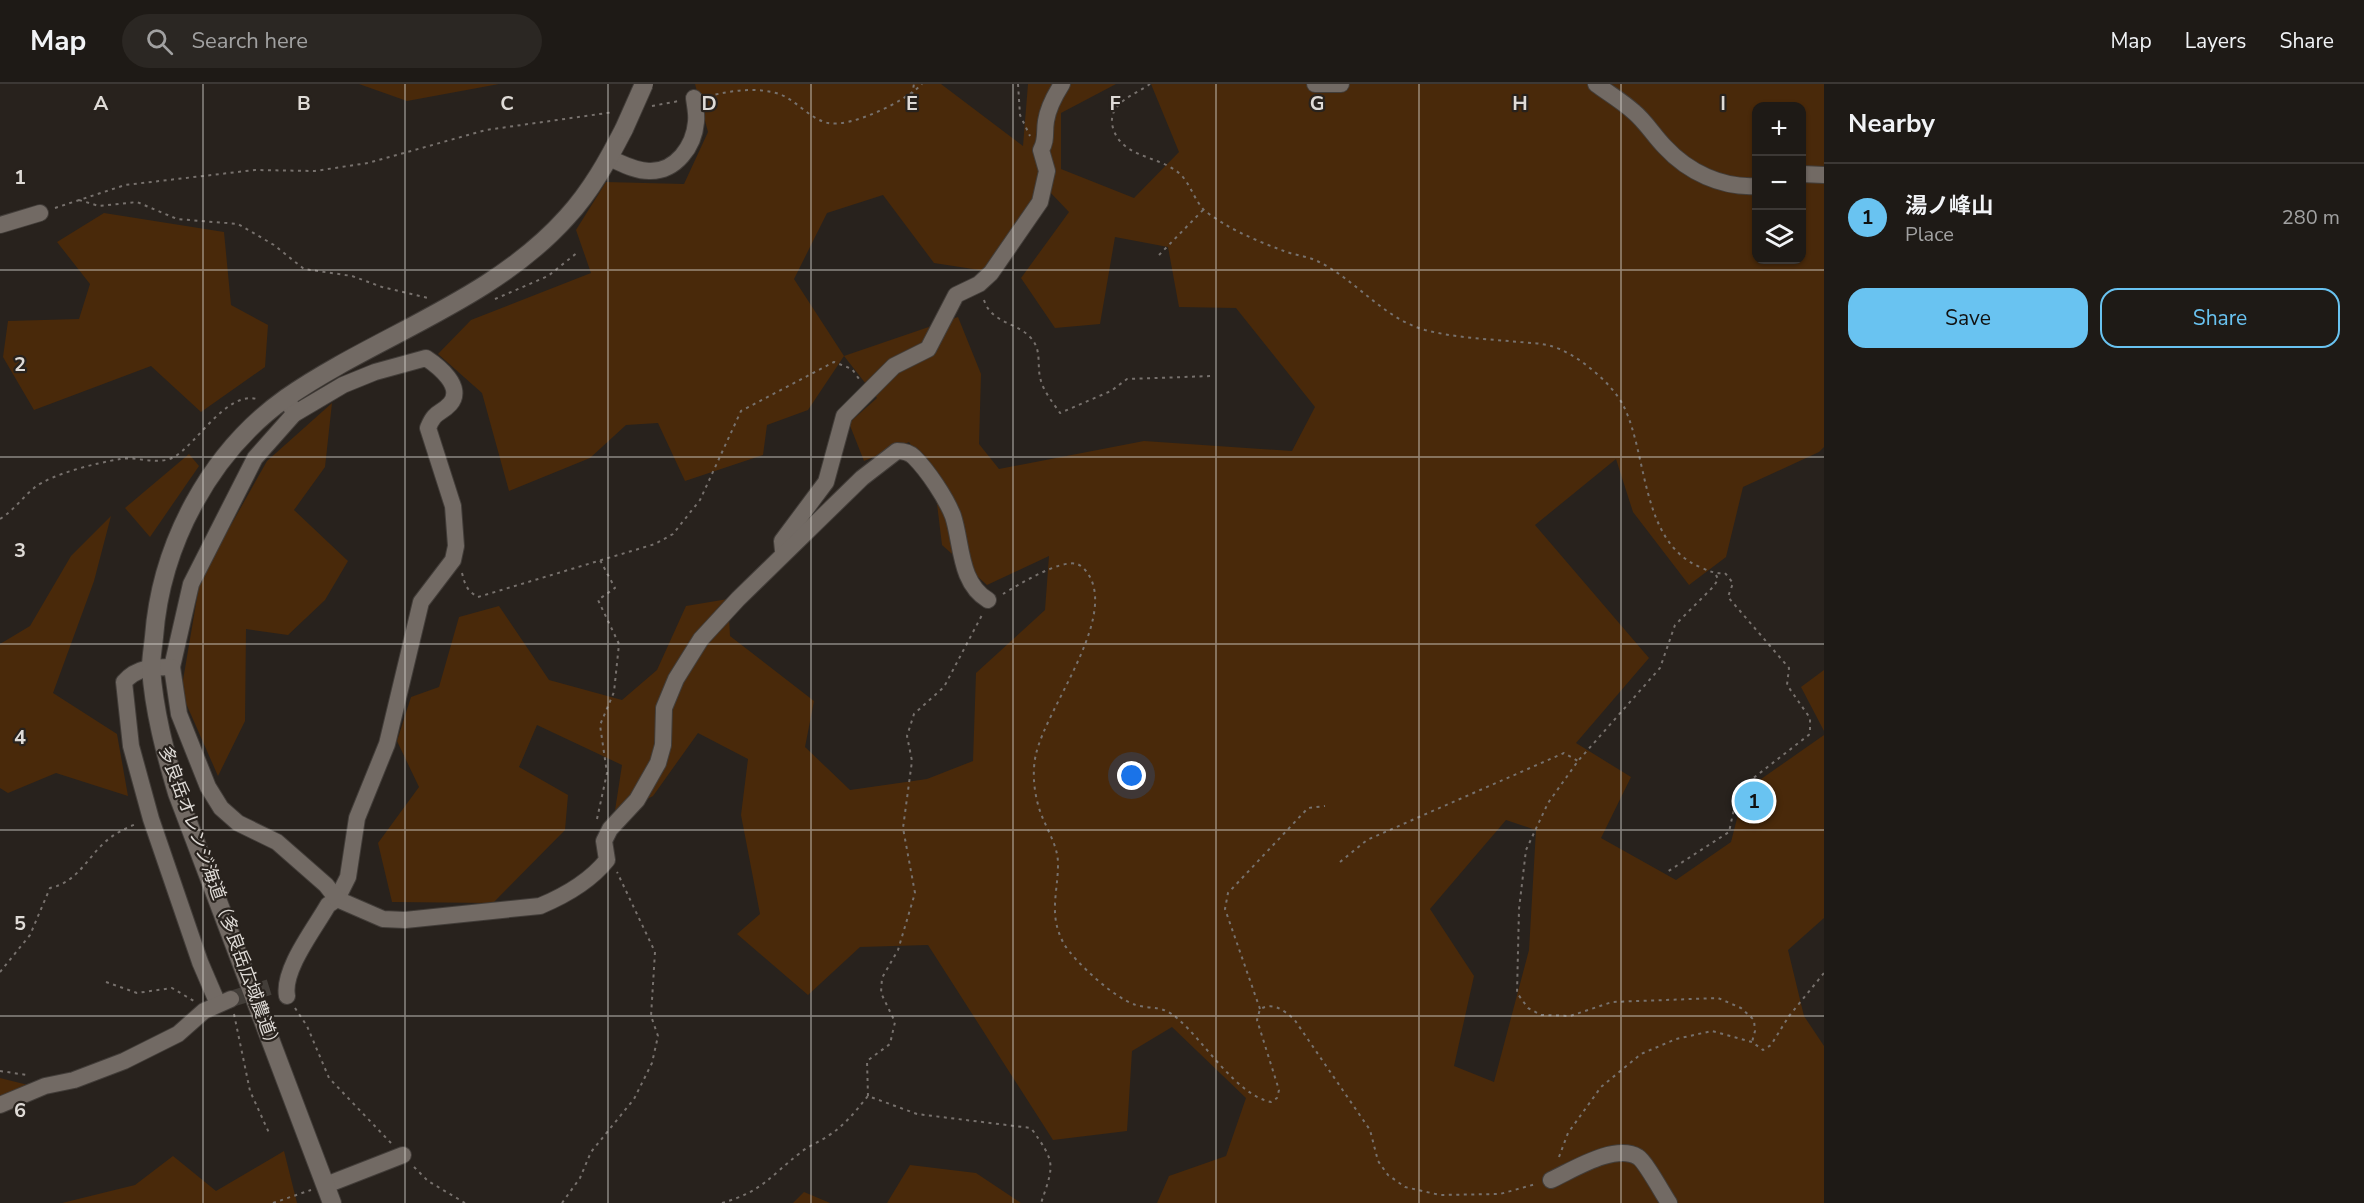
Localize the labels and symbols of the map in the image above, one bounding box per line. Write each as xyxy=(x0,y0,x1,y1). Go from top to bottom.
text: A xyxy=(94,90,109,117)
text: B xyxy=(297,90,311,117)
text: C xyxy=(500,90,514,117)
text: D xyxy=(701,90,717,117)
text: E xyxy=(906,90,918,117)
text: F xyxy=(1109,90,1121,117)
text: G xyxy=(1310,90,1324,117)
text: H xyxy=(1512,90,1528,117)
text: I xyxy=(1720,90,1726,117)
text: 1 xyxy=(14,164,26,191)
text: 2 xyxy=(14,351,26,378)
text: 3 xyxy=(14,537,26,564)
text: 4 xyxy=(14,724,26,751)
street label: 多良岳オレンジ海道（多良岳広域農道） xyxy=(153,743,287,1055)
your location xyxy=(1117,761,1146,790)
pin: 1 xyxy=(1734,778,1774,824)
text: 5 xyxy=(14,910,26,937)
text: 6 xyxy=(14,1097,26,1124)

